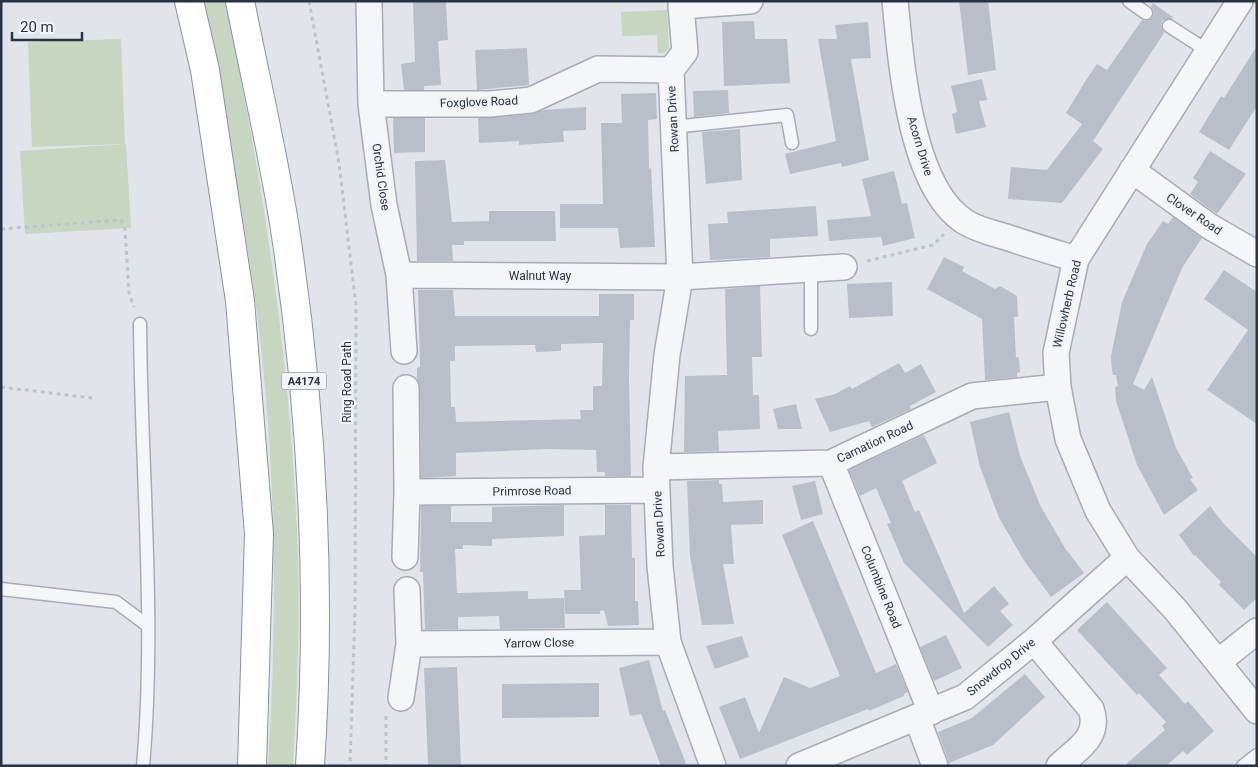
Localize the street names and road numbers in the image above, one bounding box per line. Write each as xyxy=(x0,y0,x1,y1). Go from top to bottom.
street label: Rowan Drive xyxy=(664,85,682,153)
street label: Foxglove Road xyxy=(440,94,518,110)
street label: Acorn Drive xyxy=(904,115,936,177)
street label: Orchid Close xyxy=(369,142,393,212)
street label: Clover Road xyxy=(1163,190,1225,238)
street label: Willowherb Road xyxy=(1050,259,1084,349)
street label: Walnut Way xyxy=(509,269,572,283)
street label: Ring Road Path xyxy=(340,341,354,423)
road number: A4174 xyxy=(282,372,326,390)
street label: Carnation Road xyxy=(835,418,915,466)
street label: Primrose Road xyxy=(492,483,572,499)
street label: Rowan Drive xyxy=(650,490,668,558)
street label: Columbine Road xyxy=(858,544,904,630)
street label: Yarrow Close xyxy=(504,635,574,651)
street label: Snowdrop Drive xyxy=(964,635,1038,699)

